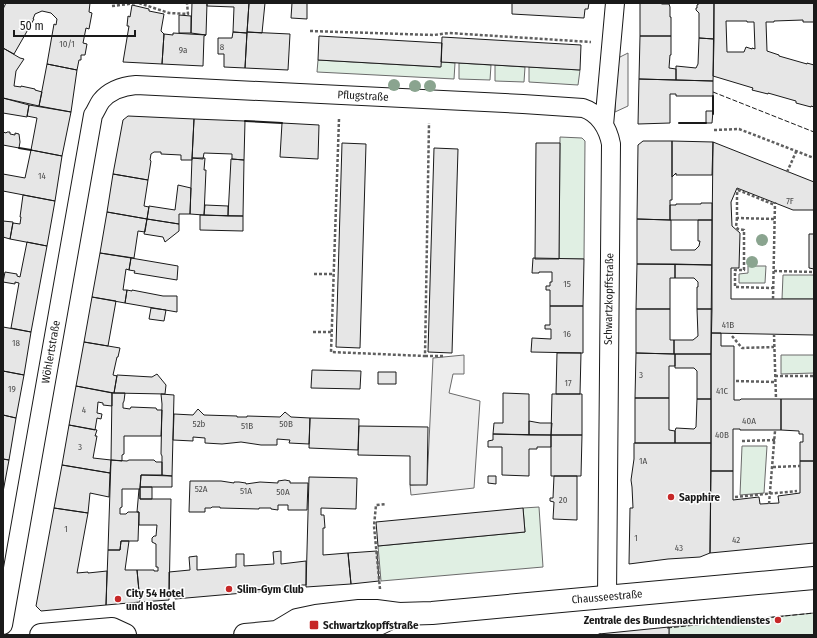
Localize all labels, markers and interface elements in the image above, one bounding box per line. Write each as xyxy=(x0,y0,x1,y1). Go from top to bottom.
scale bar xyxy=(14,12,135,38)
text: 50 m xyxy=(20,19,44,33)
house number: 10/1 xyxy=(59,39,75,49)
house number: 8 xyxy=(220,42,225,52)
house number: 9a xyxy=(179,45,188,55)
street label: Pflugstraße xyxy=(337,88,389,104)
house number: 14 xyxy=(38,171,47,181)
house number: 7F xyxy=(786,196,794,206)
street label: Schwartzkopffstraße xyxy=(602,253,616,345)
house number: 15 xyxy=(563,279,571,289)
street label: Wöhlertstraße xyxy=(39,319,63,385)
house number: 41B xyxy=(722,320,734,330)
house number: 16 xyxy=(563,329,572,339)
house number: 18 xyxy=(12,338,21,348)
house number: 3 xyxy=(639,370,643,380)
house number: 17 xyxy=(564,378,572,388)
house number: 19 xyxy=(8,384,16,394)
house number: 41C xyxy=(716,386,728,396)
house number: 4 xyxy=(82,405,87,415)
house number: 40A xyxy=(742,416,756,426)
house number: 52b xyxy=(193,419,206,429)
house number: 50B xyxy=(279,419,293,429)
house number: 51B xyxy=(241,421,253,431)
house number: 40B xyxy=(715,430,729,440)
house number: 3 xyxy=(78,442,82,452)
house number: 1A xyxy=(639,456,647,466)
house number: 52A xyxy=(195,484,208,494)
house number: 51A xyxy=(240,486,252,496)
house number: 50A xyxy=(276,487,290,497)
place label: Sapphire xyxy=(679,491,720,504)
marker: Sapphire xyxy=(666,492,676,502)
house number: 20 xyxy=(559,495,568,505)
house number: 1 xyxy=(64,524,68,534)
house number: 1 xyxy=(634,533,638,543)
house number: 42 xyxy=(732,535,740,545)
house number: 43 xyxy=(675,543,683,553)
place label: Slim-Gym Club xyxy=(237,583,304,596)
marker: Slim-Gym Club xyxy=(224,584,234,594)
place label: City 54 Hotel und Hostel xyxy=(126,587,185,613)
street label: Chausseestraße xyxy=(571,587,643,607)
marker: City 54 Hotel und Hostel xyxy=(113,594,123,604)
place label: Zentrale des Bundesnachrichtendienstes xyxy=(584,614,770,627)
marker: Zentrale des Bundesnachrichtendienstes xyxy=(773,615,783,625)
marker: Schwartzkopffstraße xyxy=(308,619,320,631)
place label: Schwartzkopffstraße xyxy=(323,619,419,632)

